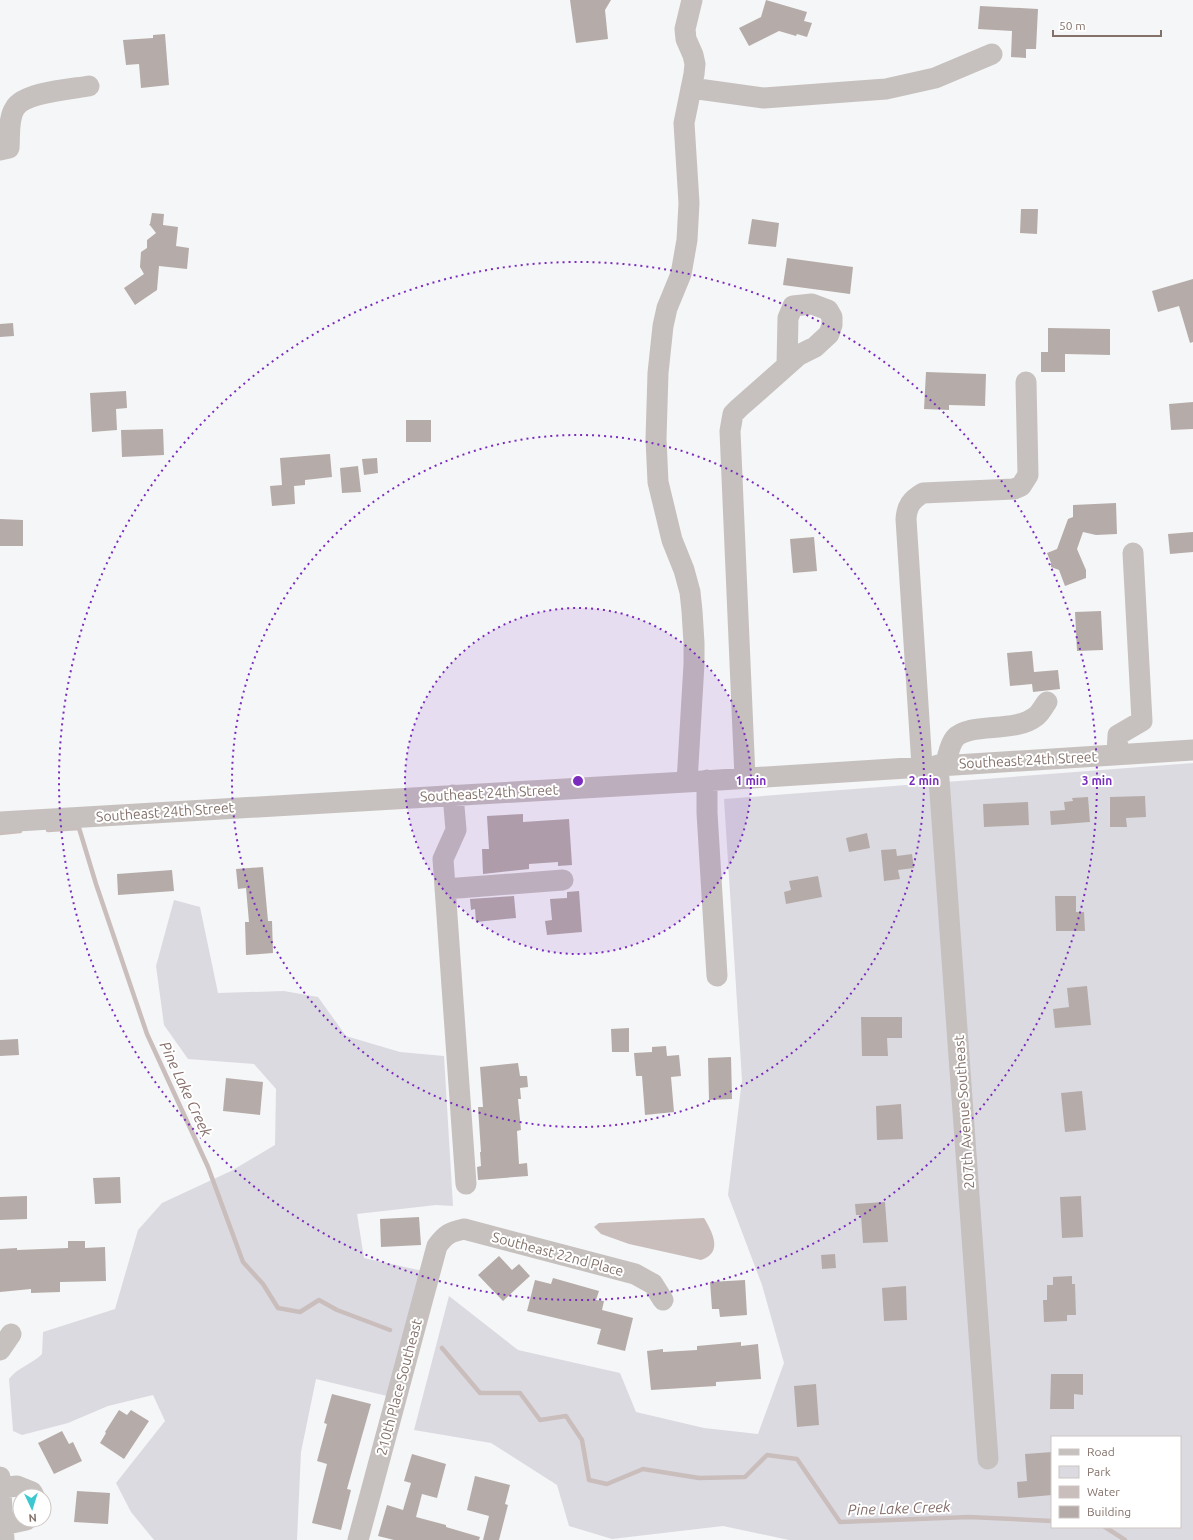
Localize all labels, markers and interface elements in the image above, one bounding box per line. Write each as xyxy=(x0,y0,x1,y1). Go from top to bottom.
scale bar xyxy=(1053,12,1161,38)
text: 50 m xyxy=(1059,19,1086,32)
street label: Southeast 24th Street xyxy=(959,748,1098,772)
centre of rings xyxy=(571,774,585,788)
text: 1 min xyxy=(736,774,766,787)
text: 2 min xyxy=(909,774,939,787)
text: 3 min xyxy=(1082,774,1112,787)
street label: Southeast 24th Street xyxy=(420,781,559,805)
street label: Southeast 24th Street xyxy=(95,799,235,825)
street label: 207th Avenue Southeast xyxy=(951,1034,977,1190)
water label: Pine Lake Creek xyxy=(157,1039,216,1140)
street label: Southeast 22nd Place xyxy=(491,1229,625,1279)
street label: 210th Place Southeast xyxy=(373,1317,425,1457)
legend xyxy=(1051,1436,1181,1528)
text: Road xyxy=(1087,1445,1115,1458)
text: Park xyxy=(1087,1465,1111,1478)
text: Water xyxy=(1087,1485,1120,1498)
north arrow xyxy=(12,1488,52,1528)
water label: Pine Lake Creek xyxy=(847,1498,951,1518)
text: Building xyxy=(1087,1505,1131,1518)
text: N xyxy=(28,1512,37,1524)

